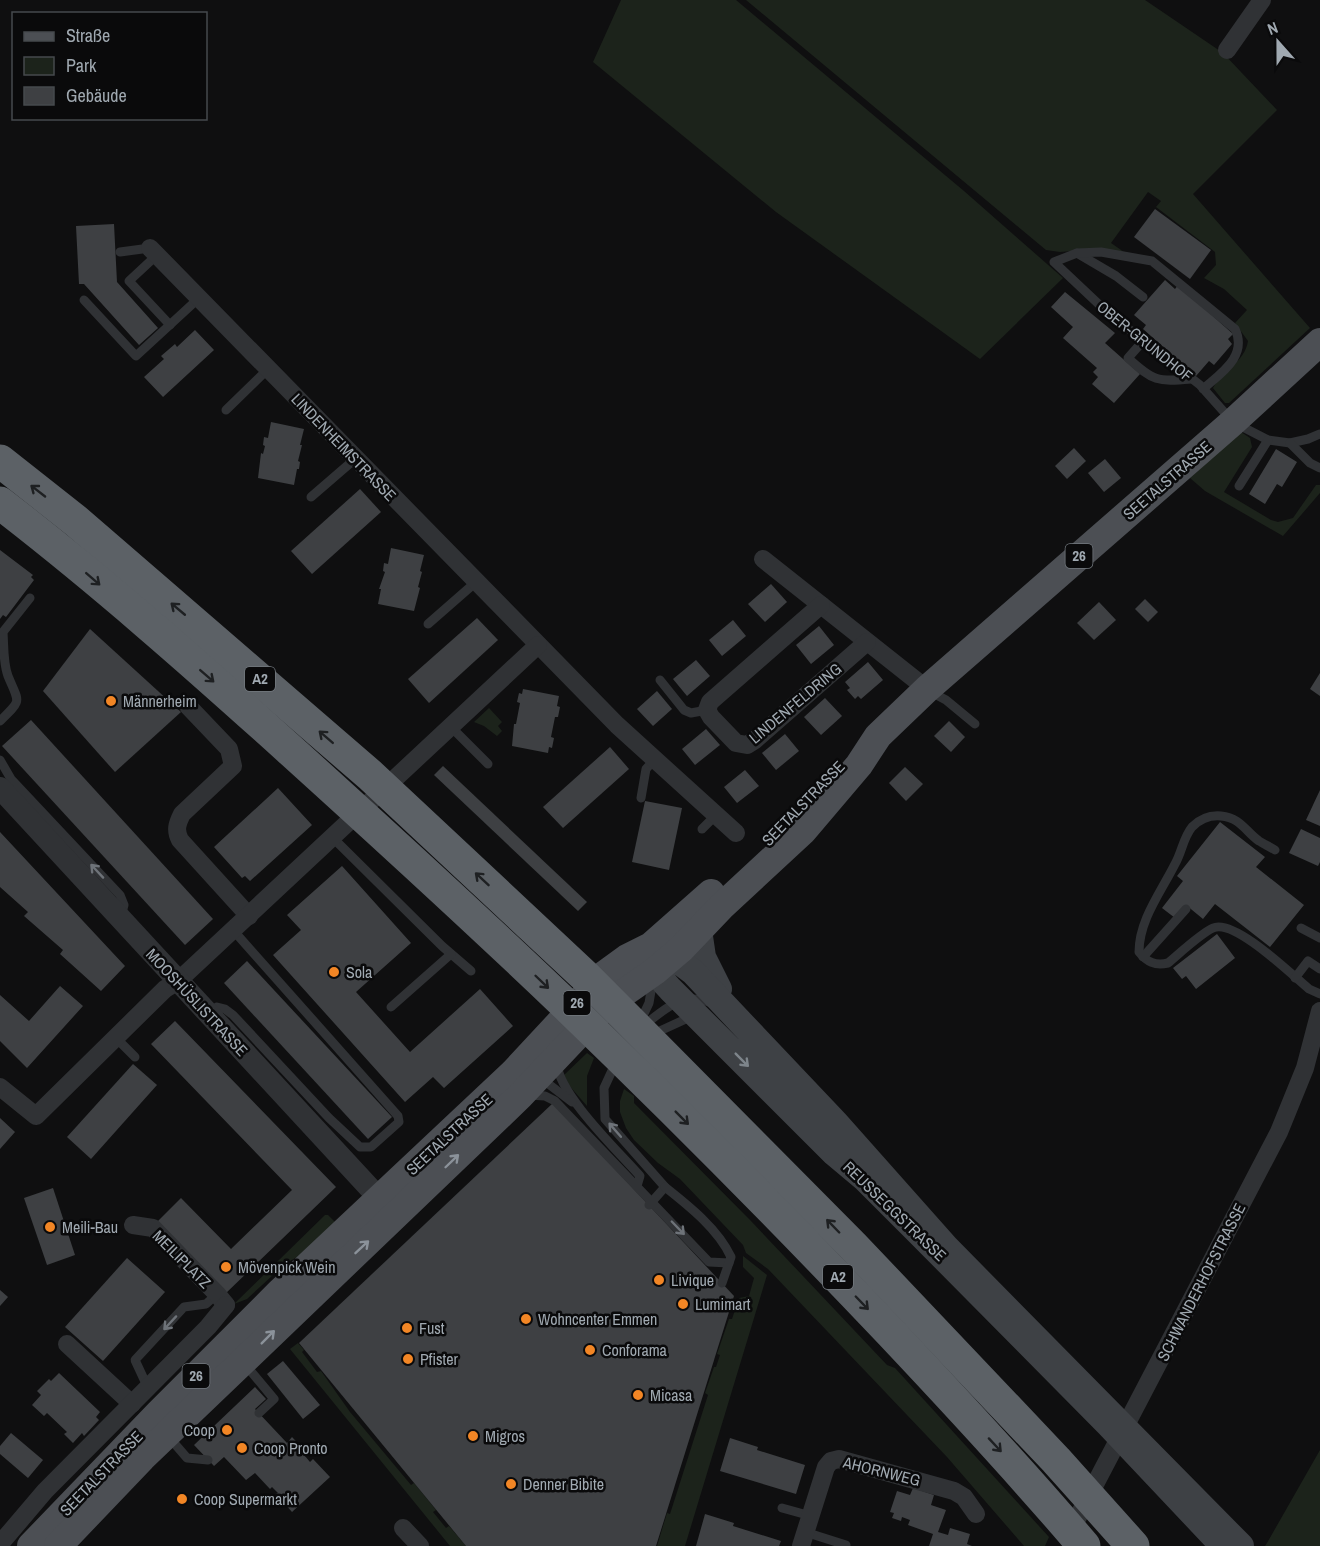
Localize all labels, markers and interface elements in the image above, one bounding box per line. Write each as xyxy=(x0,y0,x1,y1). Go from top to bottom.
legend xyxy=(12,12,207,120)
north arrow xyxy=(1248,12,1308,72)
text: N xyxy=(1264,16,1281,40)
text: Straße xyxy=(66,23,110,48)
text: Park xyxy=(66,53,97,78)
text: Gebäude xyxy=(66,83,127,108)
street label: OBER-GRUNDHOF xyxy=(1092,296,1198,386)
street label: LINDENHEIMSTRASSE xyxy=(287,388,401,506)
street label: SEETALSTRASSE xyxy=(1118,435,1216,525)
one-way arrow xyxy=(30,484,46,497)
road number: 26 xyxy=(1066,544,1092,568)
one-way arrow xyxy=(85,572,100,586)
one-way arrow xyxy=(171,602,186,616)
street label: LINDENFELDRING xyxy=(744,658,846,748)
road number: A2 xyxy=(245,667,275,691)
one-way arrow xyxy=(199,669,214,683)
place label: Männerheim xyxy=(123,690,197,712)
marker: Männerheim xyxy=(104,694,118,708)
one-way arrow xyxy=(318,730,334,743)
street label: SEETALSTRASSE xyxy=(757,756,849,850)
one-way arrow xyxy=(89,863,104,878)
one-way arrow xyxy=(475,872,490,887)
street label: MOOSHÜSLISTRASSE xyxy=(141,943,253,1061)
place label: Sola xyxy=(346,961,373,983)
marker: Sola xyxy=(327,965,341,979)
one-way arrow xyxy=(535,975,550,990)
road number: 26 xyxy=(564,991,590,1015)
one-way arrow xyxy=(735,1053,750,1068)
street label: SEETALSTRASSE xyxy=(401,1088,497,1180)
one-way arrow xyxy=(674,1111,689,1126)
one-way arrow xyxy=(608,1123,622,1138)
one-way arrow xyxy=(445,1154,460,1168)
street label: REUSSEGGSTRASSE xyxy=(839,1156,951,1266)
street label: SCHWANDERHOFSTRASSE xyxy=(1152,1199,1250,1365)
place label: Meili-Bau xyxy=(62,1216,118,1238)
one-way arrow xyxy=(826,1219,840,1234)
marker: Meili-Bau xyxy=(43,1220,57,1234)
one-way arrow xyxy=(670,1221,685,1236)
street label: MEILIPLATZ xyxy=(148,1225,216,1293)
one-way arrow xyxy=(354,1239,369,1254)
place label: Mövenpick Wein xyxy=(238,1256,336,1278)
marker: Mövenpick Wein xyxy=(219,1260,233,1274)
road number: A2 xyxy=(823,1265,853,1289)
place label: Livique xyxy=(671,1269,714,1291)
marker: Livique xyxy=(652,1273,666,1287)
place label: Lumimart xyxy=(695,1293,751,1315)
one-way arrow xyxy=(855,1295,869,1310)
marker: Lumimart xyxy=(676,1297,690,1311)
place label: Wohncenter Emmen xyxy=(538,1308,657,1330)
marker: Wohncenter Emmen xyxy=(519,1312,533,1326)
one-way arrow xyxy=(162,1315,177,1330)
place label: Fust xyxy=(419,1317,445,1339)
marker: Fust xyxy=(400,1321,414,1335)
one-way arrow xyxy=(261,1330,276,1344)
place label: Conforama xyxy=(602,1339,668,1361)
marker: Conforama xyxy=(583,1343,597,1357)
place label: Pfister xyxy=(420,1348,459,1370)
marker: Pfister xyxy=(401,1352,415,1366)
road number: 26 xyxy=(182,1364,210,1388)
place label: Micasa xyxy=(650,1384,693,1406)
marker: Micasa xyxy=(631,1388,645,1402)
place label: Coop xyxy=(184,1419,215,1441)
marker: Coop xyxy=(220,1423,234,1437)
place label: Migros xyxy=(485,1425,525,1447)
street label: SEETALSTRASSE xyxy=(55,1426,147,1520)
marker: Migros xyxy=(466,1429,480,1443)
place label: Coop Pronto xyxy=(254,1437,328,1459)
one-way arrow xyxy=(988,1437,1002,1452)
marker: Coop Pronto xyxy=(235,1441,249,1455)
street label: AHORNWEG xyxy=(840,1451,923,1491)
place label: Denner Bibite xyxy=(523,1473,604,1495)
marker: Denner Bibite xyxy=(504,1477,518,1491)
place label: Coop Supermarkt xyxy=(194,1488,297,1510)
marker: Coop Supermarkt xyxy=(175,1492,189,1506)

